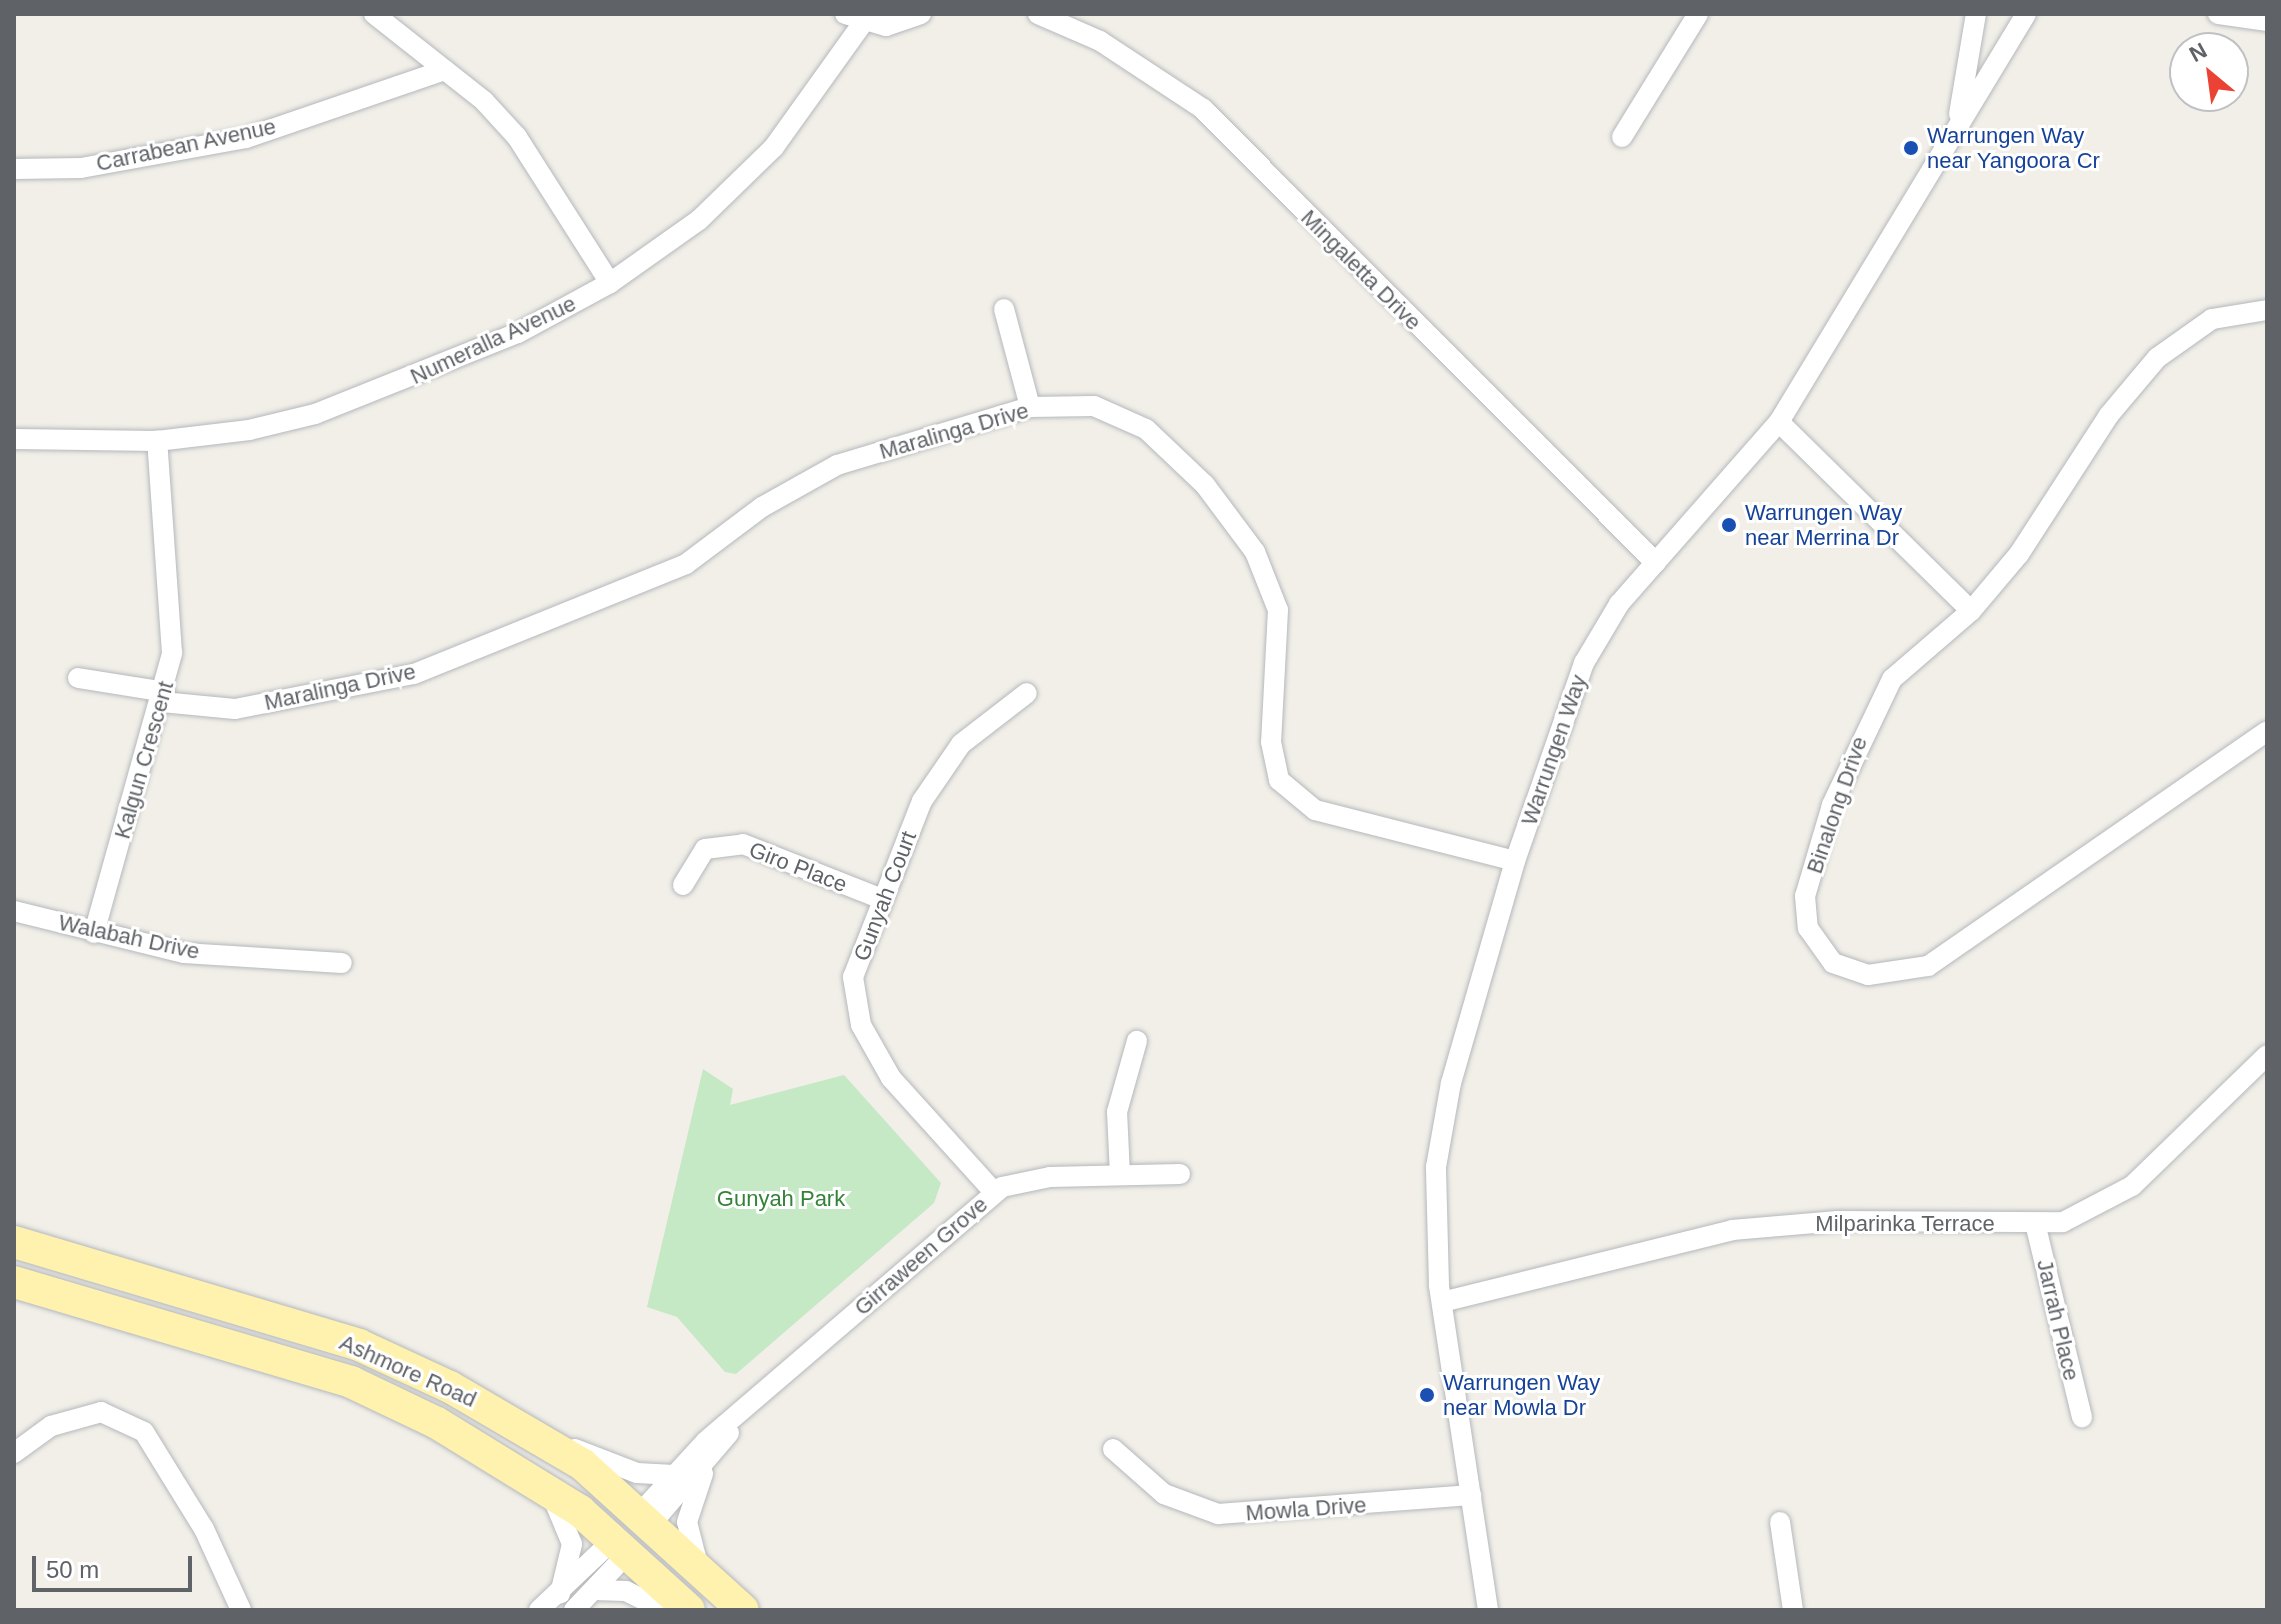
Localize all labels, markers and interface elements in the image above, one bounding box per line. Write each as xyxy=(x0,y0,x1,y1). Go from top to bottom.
north arrow xyxy=(2169,32,2249,112)
text: N xyxy=(2185,38,2211,67)
street label: Carrabean Avenue xyxy=(93,113,279,177)
place label: Warrungen Way near Yangoora Cr xyxy=(1927,122,2100,174)
marker: Warrungen Way near Yangoora Cr xyxy=(1902,139,1920,157)
street label: Mingaletta Drive xyxy=(1295,204,1427,336)
street label: Numeralla Avenue xyxy=(406,290,580,390)
street label: Maralinga Drive xyxy=(876,397,1032,465)
place label: Warrungen Way near Merrina Dr xyxy=(1745,499,1902,550)
marker: Warrungen Way near Merrina Dr xyxy=(1720,516,1738,534)
street label: Maralinga Drive xyxy=(262,658,418,716)
street label: Warrungen Way xyxy=(1516,671,1592,829)
street label: Kalgun Crescent xyxy=(109,678,179,842)
street label: Binalong Drive xyxy=(1801,733,1873,877)
street label: Gunyah Court xyxy=(848,827,922,965)
street label: Giro Place xyxy=(745,836,851,898)
street label: Walabah Drive xyxy=(56,909,202,965)
park label: Gunyah Park xyxy=(717,1186,845,1212)
street label: Girraween Grove xyxy=(849,1191,993,1321)
street label: Milparinka Terrace xyxy=(1815,1211,1995,1237)
street label: Jarrah Place xyxy=(2031,1257,2085,1383)
street label: Ashmore Road xyxy=(336,1329,480,1413)
place label: Warrungen Way near Mowla Dr xyxy=(1443,1369,1600,1420)
marker: Warrungen Way near Mowla Dr xyxy=(1418,1386,1436,1404)
street label: Mowla Drive xyxy=(1245,1492,1367,1526)
scale bar xyxy=(36,1540,196,1590)
text: 50 m xyxy=(46,1556,99,1583)

